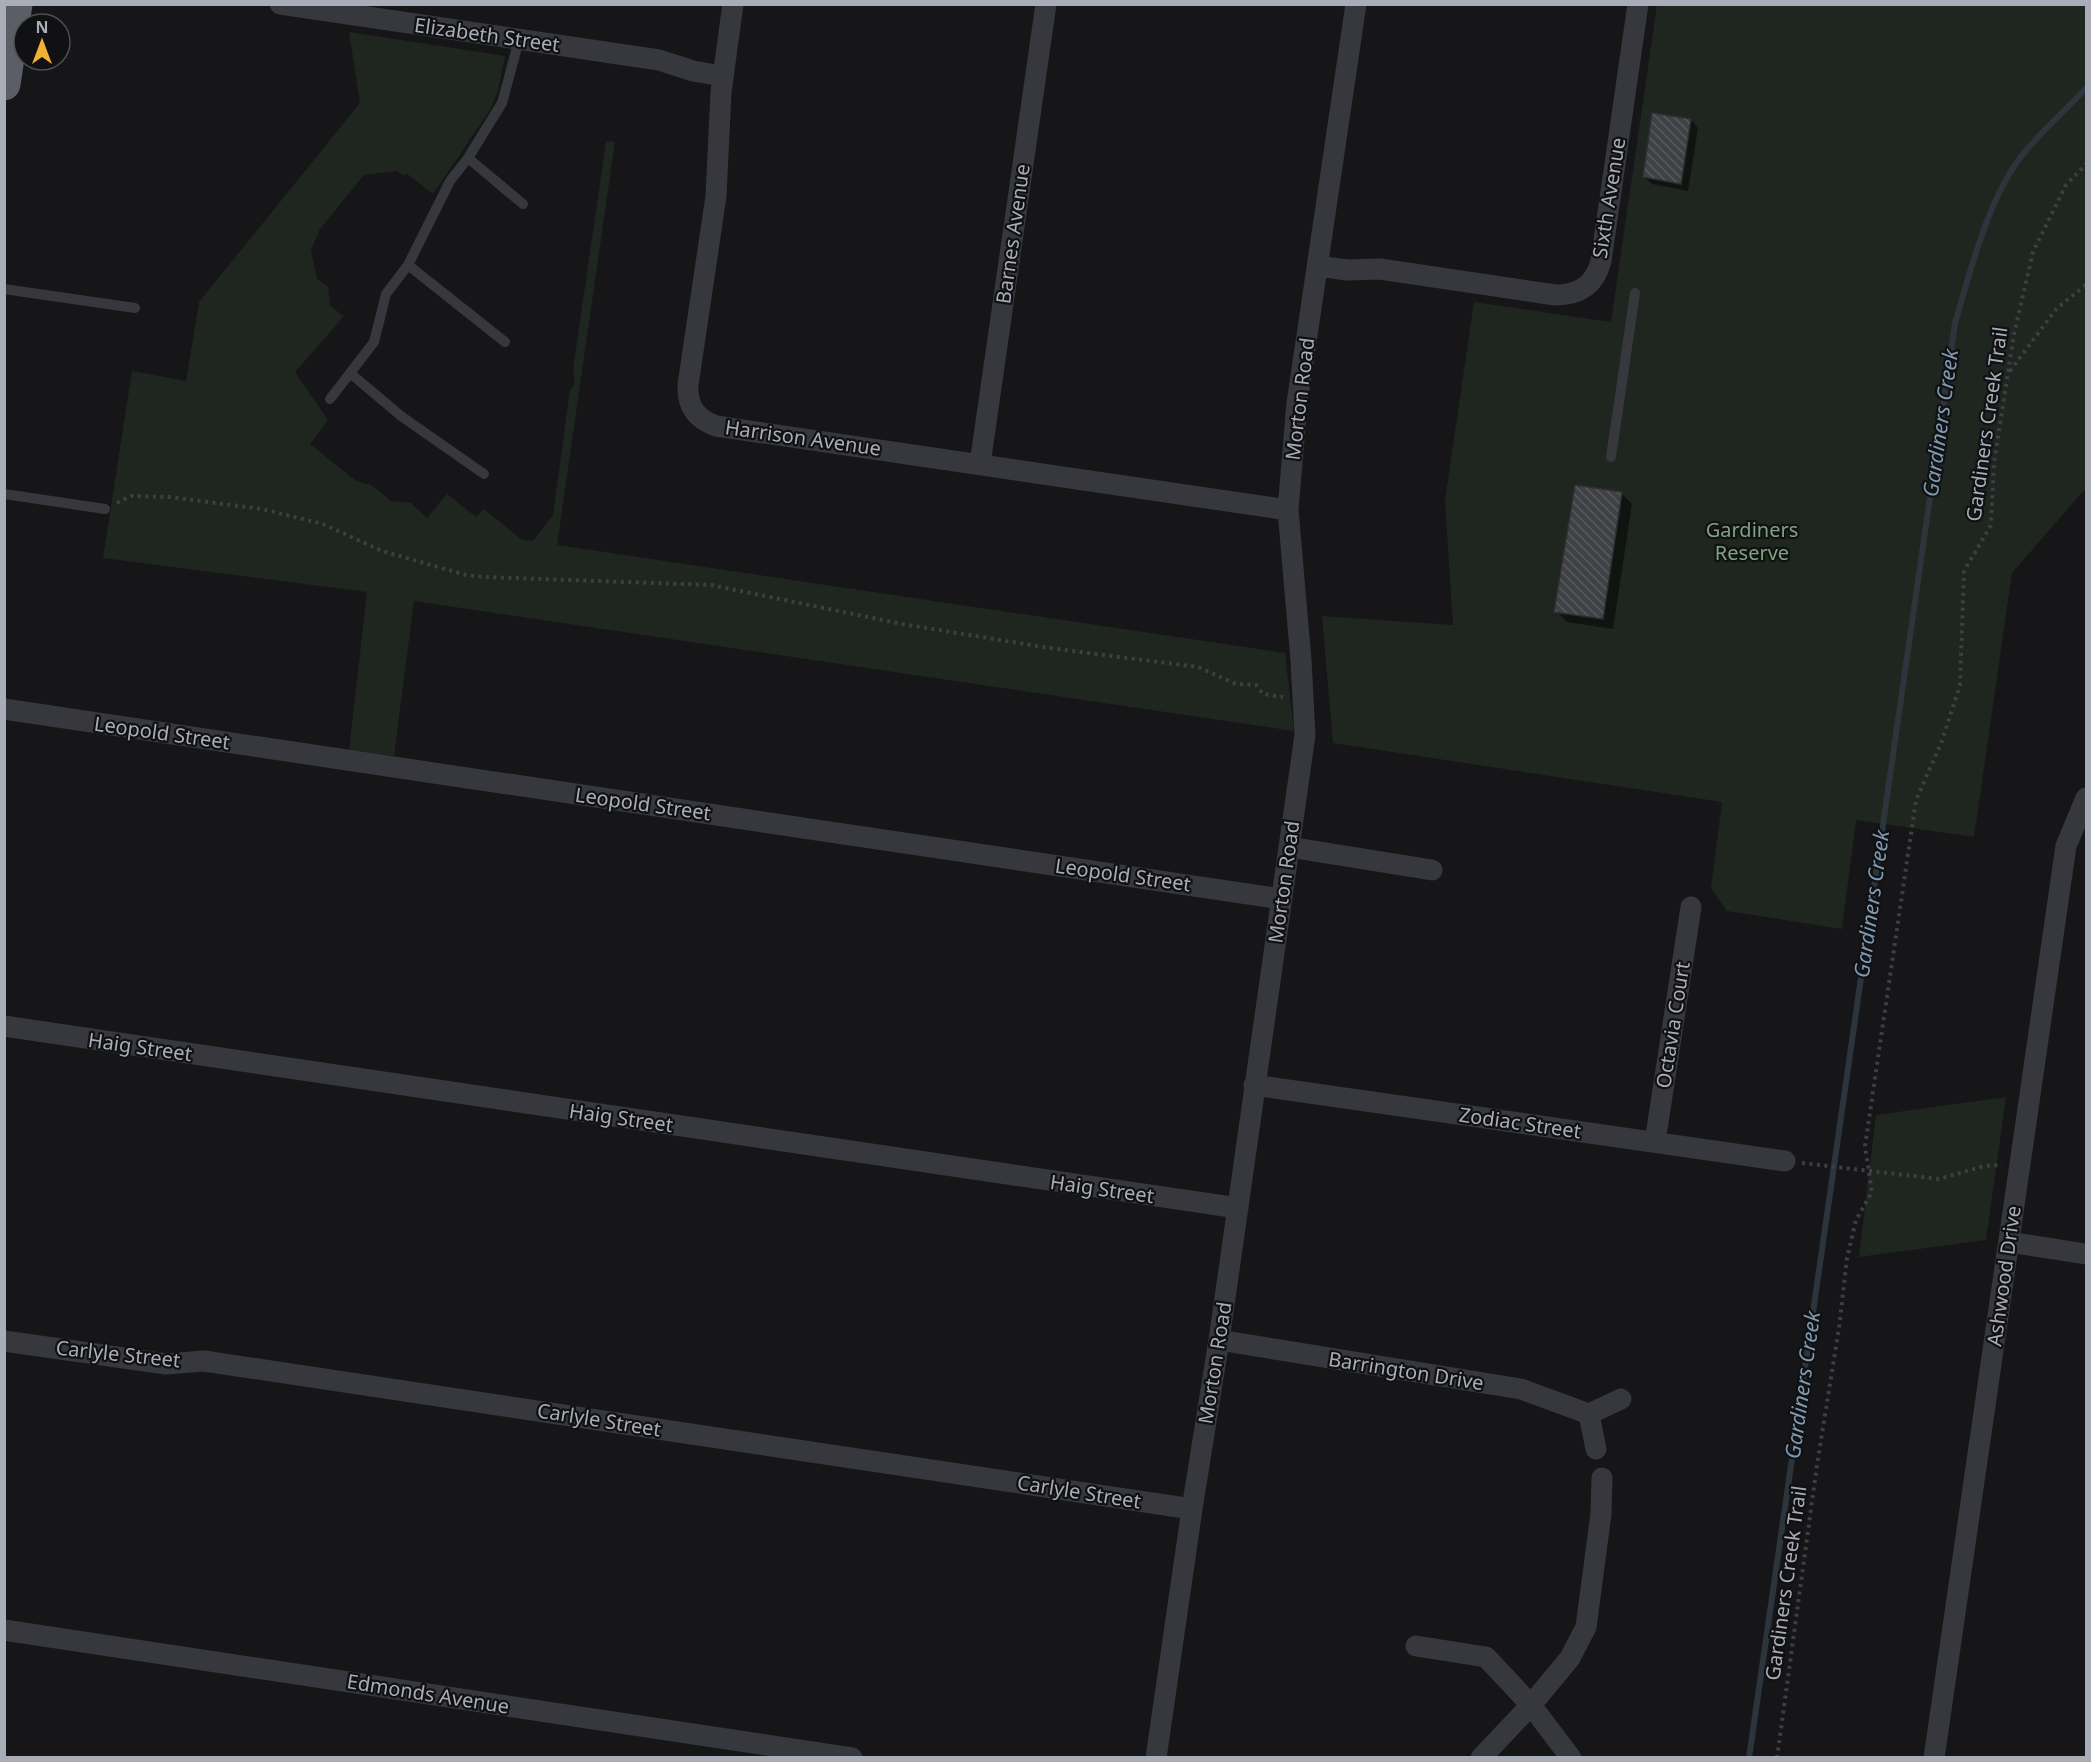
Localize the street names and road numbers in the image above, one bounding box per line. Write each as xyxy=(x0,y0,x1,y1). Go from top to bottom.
street label: Elizabeth Street xyxy=(413,11,561,58)
street label: Sixth Avenue xyxy=(1586,136,1631,260)
street label: Barnes Avenue xyxy=(989,162,1036,306)
street label: Gardiners Creek Trail xyxy=(1959,325,2014,523)
street label: Morton Road xyxy=(1279,336,1320,462)
street label: Harrison Avenue xyxy=(723,413,883,462)
street label: Leopold Street xyxy=(92,710,232,755)
street label: Leopold Street xyxy=(573,781,713,826)
street label: Morton Road xyxy=(1262,819,1305,945)
street label: Leopold Street xyxy=(1053,852,1193,897)
street label: Octavia Court xyxy=(1649,960,1696,1090)
street label: Haig Street xyxy=(86,1026,194,1067)
street label: Haig Street xyxy=(567,1097,675,1138)
street label: Zodiac Street xyxy=(1457,1101,1583,1144)
street label: Haig Street xyxy=(1048,1168,1156,1209)
street label: Ashwood Drive xyxy=(1980,1204,2027,1348)
street label: Morton Road xyxy=(1192,1300,1237,1426)
street label: Carlyle Street xyxy=(54,1334,182,1373)
street label: Barrington Drive xyxy=(1326,1345,1486,1396)
street label: Carlyle Street xyxy=(535,1396,663,1443)
street label: Carlyle Street xyxy=(1015,1468,1143,1515)
street label: Gardiners Creek Trail xyxy=(1758,1484,1813,1682)
street label: Edmonds Avenue xyxy=(345,1667,511,1720)

